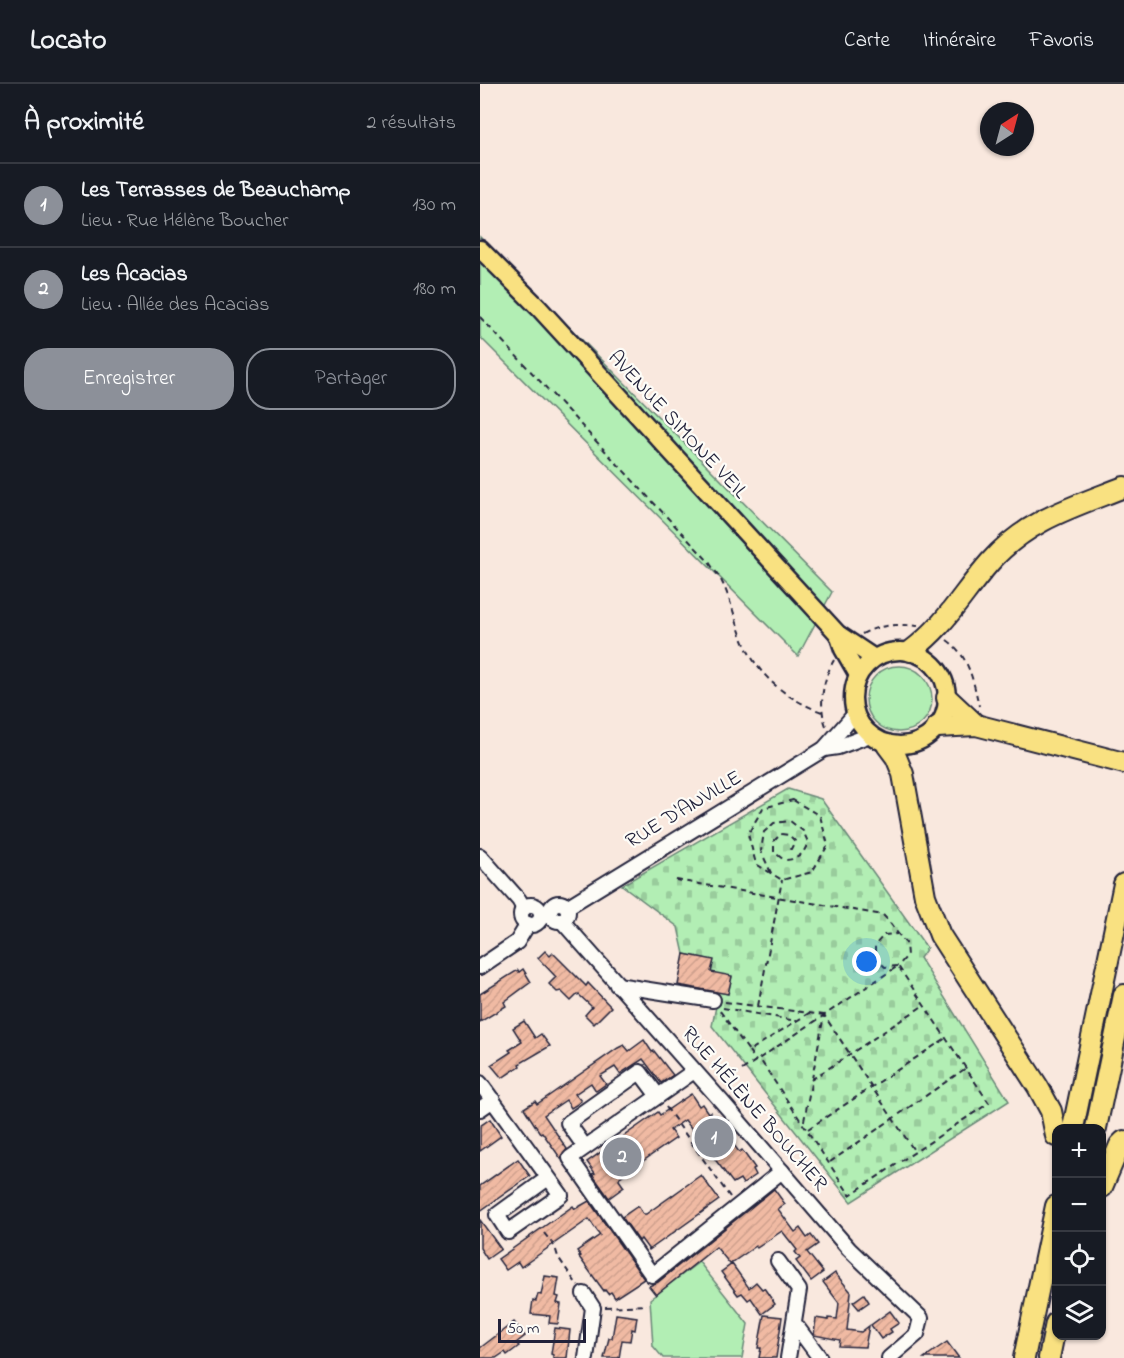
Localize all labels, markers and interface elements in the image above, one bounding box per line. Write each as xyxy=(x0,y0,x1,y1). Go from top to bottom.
text: Locato xyxy=(30,21,106,62)
text: Carte xyxy=(844,26,890,56)
text: Itinéraire xyxy=(923,26,996,56)
text: Favoris xyxy=(1029,26,1094,56)
north arrow xyxy=(980,102,1034,156)
text: À proximité xyxy=(24,104,144,142)
text: 2 résultats xyxy=(367,109,456,138)
text: Les Terrasses de Beauchamp xyxy=(81,175,351,207)
text: 1 xyxy=(40,191,47,220)
text: 130 m xyxy=(412,191,456,220)
text: Lieu · Rue Hélène Boucher xyxy=(81,207,289,236)
text: Les Acacias xyxy=(81,259,188,291)
text: 2 xyxy=(39,275,48,304)
text: 180 m xyxy=(413,275,456,304)
text: Lieu · Allée des Acacias xyxy=(81,291,269,320)
street label: AVENUE SIMONE VEIL xyxy=(600,344,754,506)
button: Enregistrer xyxy=(24,348,234,410)
button: Partager xyxy=(246,348,456,410)
street label: RUE D'ANVILLE xyxy=(620,764,748,856)
your location xyxy=(852,947,881,976)
street label: RUE HÉLÈNE BOUCHER xyxy=(674,1020,834,1198)
pin: 1 xyxy=(694,1116,734,1160)
map controls xyxy=(1052,1124,1106,1340)
button: + xyxy=(1052,1124,1106,1178)
pin: 2 xyxy=(602,1134,642,1180)
button: − xyxy=(1052,1178,1106,1232)
button: locate xyxy=(1052,1232,1106,1286)
button: layers xyxy=(1052,1286,1106,1340)
scale bar xyxy=(498,1316,586,1344)
text: 50 m xyxy=(507,1317,539,1341)

